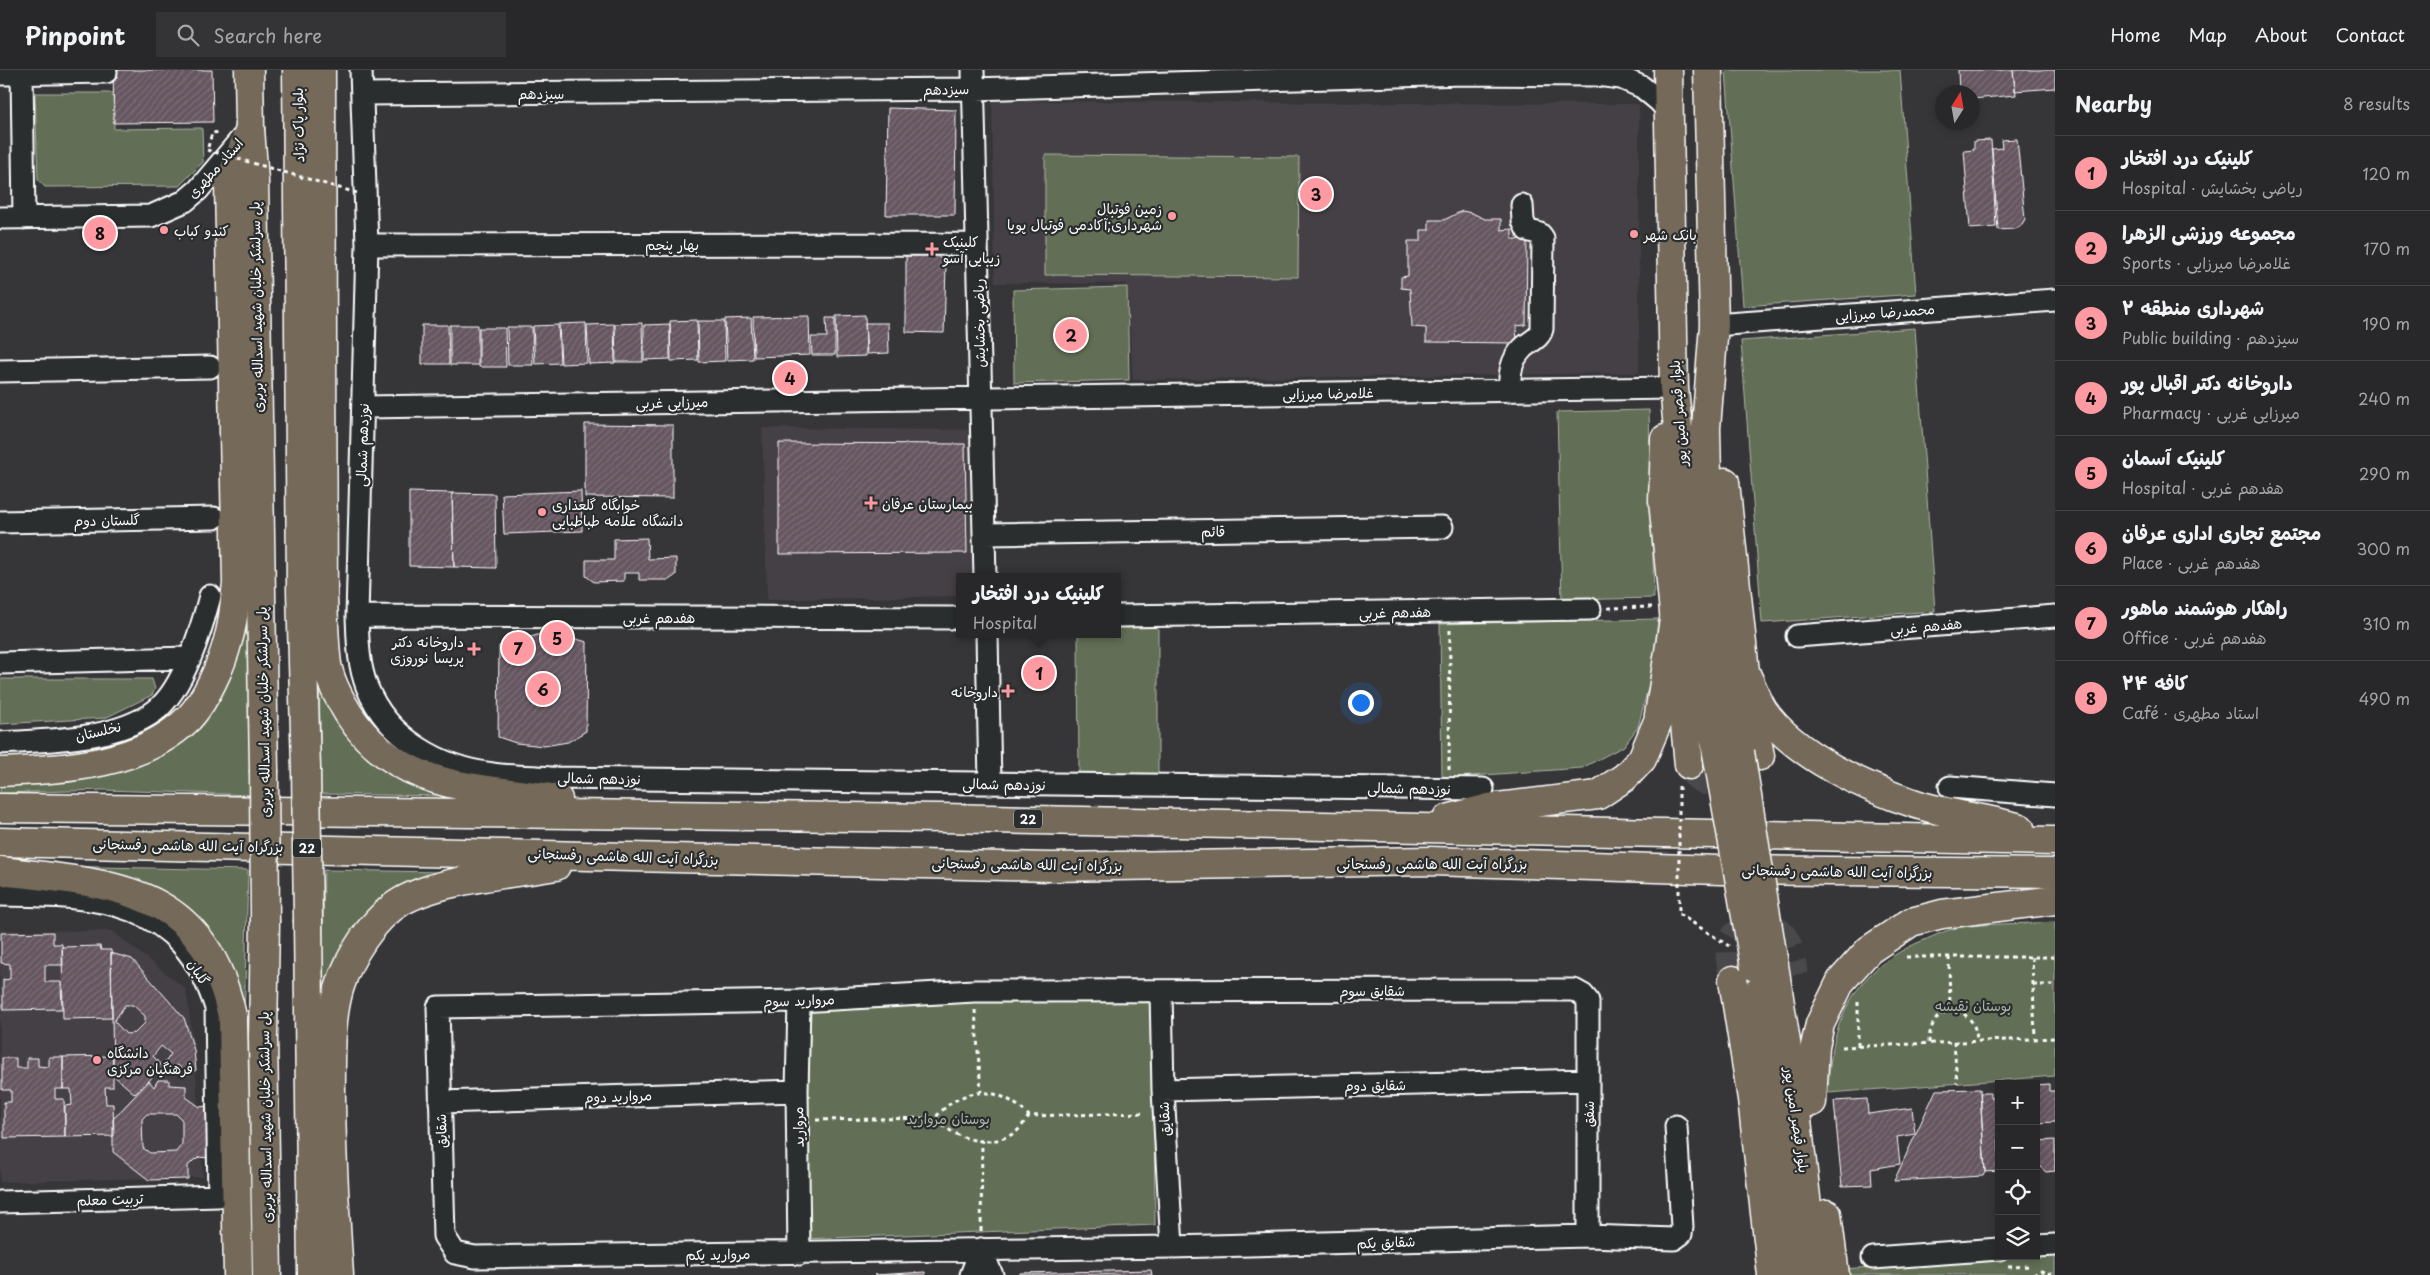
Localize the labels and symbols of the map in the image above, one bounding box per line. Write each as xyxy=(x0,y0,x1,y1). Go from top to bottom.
street label: سیزدهم xyxy=(923,78,969,101)
street label: سیزدهم xyxy=(518,83,564,105)
north arrow xyxy=(1935,85,1980,130)
street label: بلوار پاک نژاد xyxy=(287,87,309,163)
street label: استاد مطهری xyxy=(182,133,248,203)
pin: 3 xyxy=(1300,175,1332,213)
place label: زمین فوتبال شهرداری;آکادمی فوتبال پویا xyxy=(1007,198,1162,235)
street label: پل سرلشکر خلبان شهید اسدالله بربری xyxy=(244,201,268,413)
marker: زمین فوتبال شهرداری;آکادمی فوتبال پویا xyxy=(1166,210,1178,222)
pin: 8 xyxy=(84,214,116,252)
place label: کندو کباب xyxy=(174,220,229,241)
marker: کندو کباب xyxy=(158,224,170,236)
place label: بانک شهر xyxy=(1643,224,1697,245)
marker: بانک شهر xyxy=(1628,228,1640,240)
place label: کلینیک زیبایی آسو xyxy=(942,231,1000,268)
street label: بهار پنجم xyxy=(645,234,699,256)
marker: کلینیک زیبایی آسو xyxy=(925,242,939,256)
street label: ریاضی بخشایش xyxy=(968,278,990,368)
street label: محمدرضا میرزایی xyxy=(1834,298,1936,326)
pin: 2 xyxy=(1055,316,1087,354)
pin: 4 xyxy=(774,359,806,397)
street label: بلوار قیصر امین پور xyxy=(1664,359,1692,468)
street label: غلامرضا میرزایی xyxy=(1282,382,1374,404)
street label: میرزایی غربی xyxy=(635,391,709,413)
street label: نوزدهم شمالی xyxy=(350,403,375,487)
place label: بیمارستان عرفان xyxy=(882,493,973,514)
place label: خوابگاه گلعذاری دانشگاه علامه طباطبایی xyxy=(552,494,684,531)
marker: بیمارستان عرفان xyxy=(864,496,878,510)
marker: خوابگاه گلعذاری دانشگاه علامه طباطبایی xyxy=(536,506,548,518)
street label: گلستان دوم xyxy=(74,509,140,532)
street label: قائم xyxy=(1201,520,1225,543)
street label: هفدهم غربی xyxy=(1359,601,1431,624)
street label: پل سرلشکر خلبان شهید اسدالله بربری xyxy=(251,606,275,818)
street label: هفدهم غربی xyxy=(623,607,695,629)
street label: هفدهم غربی xyxy=(1889,612,1963,641)
pin: 5 xyxy=(541,619,573,657)
pin: 7 xyxy=(502,629,534,667)
place label: داروخانه دکتر پریسا نوروزی xyxy=(390,631,464,668)
marker: داروخانه دکتر پریسا نوروزی xyxy=(468,643,480,655)
pin: 1 xyxy=(1023,654,1055,692)
pin: 6 xyxy=(527,670,559,708)
place label: داروخانه xyxy=(951,681,998,702)
marker: داروخانه xyxy=(1002,685,1014,697)
your location xyxy=(1348,690,1374,716)
street label: نخلستان xyxy=(73,716,123,746)
street label: نوزدهم شمالی xyxy=(557,767,641,790)
street label: نوزدهم شمالی xyxy=(962,773,1046,796)
street label: نوزدهم شمالی xyxy=(1367,777,1451,800)
road number: 22 xyxy=(1014,810,1042,829)
street label: بزرگراه آیت الله هاشمی رفسنجانی xyxy=(92,833,284,857)
road number: 22 xyxy=(293,838,321,858)
street label: بزرگراه آیت الله هاشمی رفسنجانی xyxy=(527,842,719,870)
street label: بزرگراه آیت الله هاشمی رفسنجانی xyxy=(931,852,1123,876)
street label: بزرگراه آیت الله هاشمی رفسنجانی xyxy=(1337,853,1527,874)
street label: بزرگراه آیت الله هاشمی رفسنجانی xyxy=(1741,859,1933,883)
street label: گلبان xyxy=(183,955,215,989)
street label: شقایق سوم xyxy=(1339,980,1405,1003)
street label: مروارید سوم xyxy=(763,988,835,1014)
park label: بوستان نقیشه xyxy=(1935,995,2011,1016)
street label: پل سرلشکر خلبان شهید اسدالله بربری xyxy=(253,1011,277,1223)
place label: دانشگاه فرهنگیان مرکزی xyxy=(107,1042,193,1079)
marker: دانشگاه فرهنگیان مرکزی xyxy=(91,1054,103,1066)
street label: بلوار قیصر امین پور xyxy=(1779,1065,1815,1174)
street label: شقایق دوم xyxy=(1344,1074,1406,1097)
street label: مروارید دوم xyxy=(584,1084,652,1109)
street label: شقایق xyxy=(1153,1101,1175,1137)
street label: شفق xyxy=(1578,1101,1599,1127)
street label: مروارید xyxy=(787,1106,809,1148)
park label: بوستان مروارید xyxy=(906,1108,990,1129)
street label: شقایق xyxy=(430,1113,452,1149)
street label: تربیت معلم xyxy=(76,1187,145,1212)
street label: شقایق یکم xyxy=(1356,1230,1416,1255)
street label: مروارید یکم xyxy=(685,1243,751,1266)

